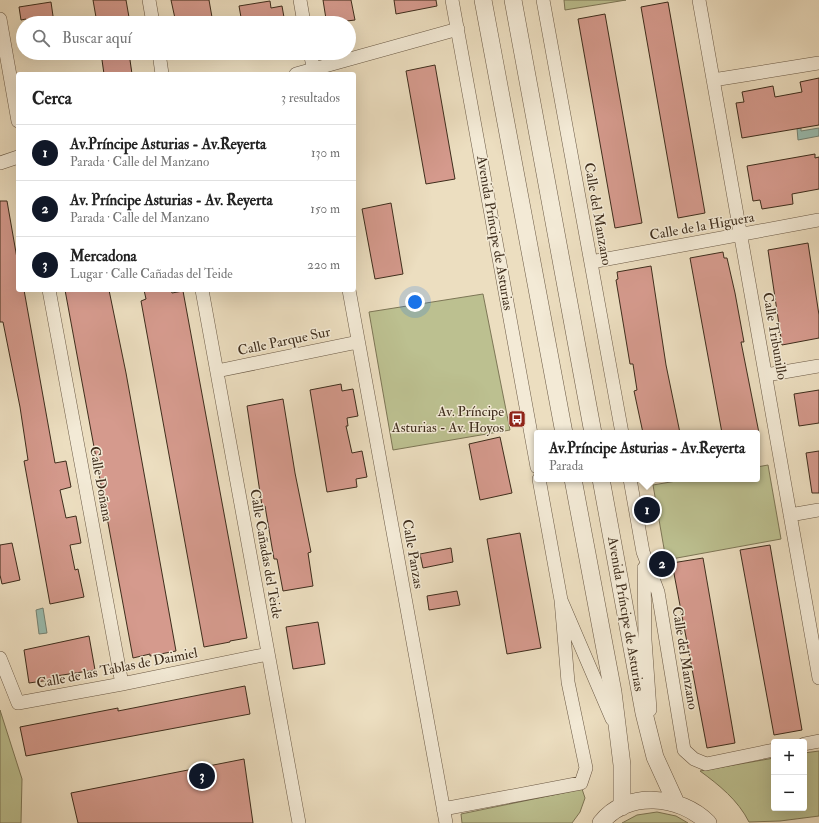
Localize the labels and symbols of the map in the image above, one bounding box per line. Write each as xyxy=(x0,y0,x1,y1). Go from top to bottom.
street label: Avenida Príncipe de Asturias xyxy=(472,153,517,312)
street label: Calle del Manzano xyxy=(581,161,615,267)
street label: Calle de la Higuera xyxy=(648,208,756,244)
street label: Calle Tribunillo xyxy=(759,291,791,381)
your location xyxy=(405,292,425,312)
street label: Calle Parque Sur xyxy=(236,323,333,359)
place label: Av. Príncipe Asturias - Av. Hoyos xyxy=(391,403,504,437)
bus stop icon: Av. Príncipe Asturias - Av. Hoyos xyxy=(507,409,527,429)
street label: Calle Doñana xyxy=(86,445,116,523)
street label: Calle Cañadas del Teide xyxy=(246,488,286,620)
pin: 1 xyxy=(634,495,660,525)
street label: Calle Panzas xyxy=(399,518,427,590)
street label: Avenida Príncipe de Asturias xyxy=(603,534,648,693)
pin: 2 xyxy=(649,549,675,579)
street label: Calle del Manzano xyxy=(668,605,702,711)
street label: Calle de las Tablas de Daimiel xyxy=(35,644,199,692)
pin: 3 xyxy=(189,761,215,791)

